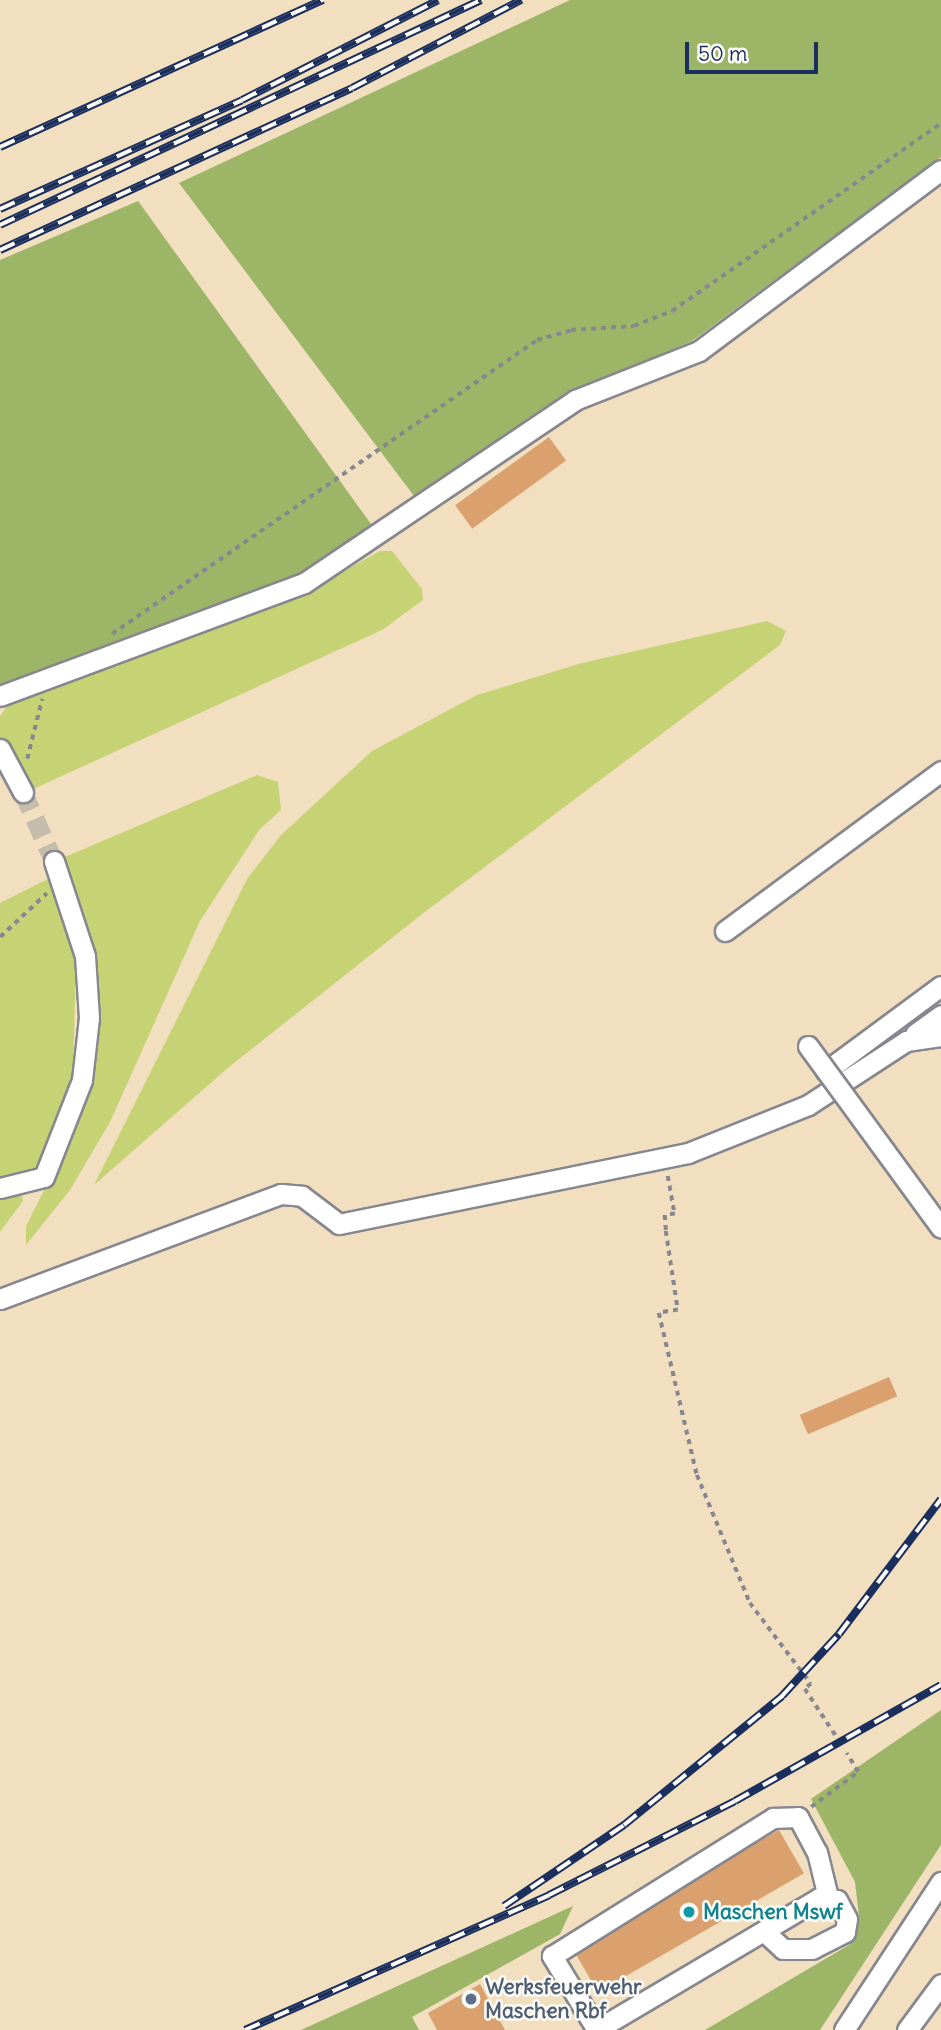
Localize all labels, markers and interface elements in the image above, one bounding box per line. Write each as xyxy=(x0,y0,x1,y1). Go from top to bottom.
scale bar xyxy=(689,28,822,72)
text: 50 m xyxy=(698,40,747,67)
place label: Maschen Mswf xyxy=(703,1899,843,1925)
marker: Maschen Mswf xyxy=(681,1904,697,1920)
place label: Werksfeuerwehr Maschen Rbf xyxy=(485,1974,642,2024)
marker: Werksfeuerwehr Maschen Rbf xyxy=(463,1991,479,2007)

